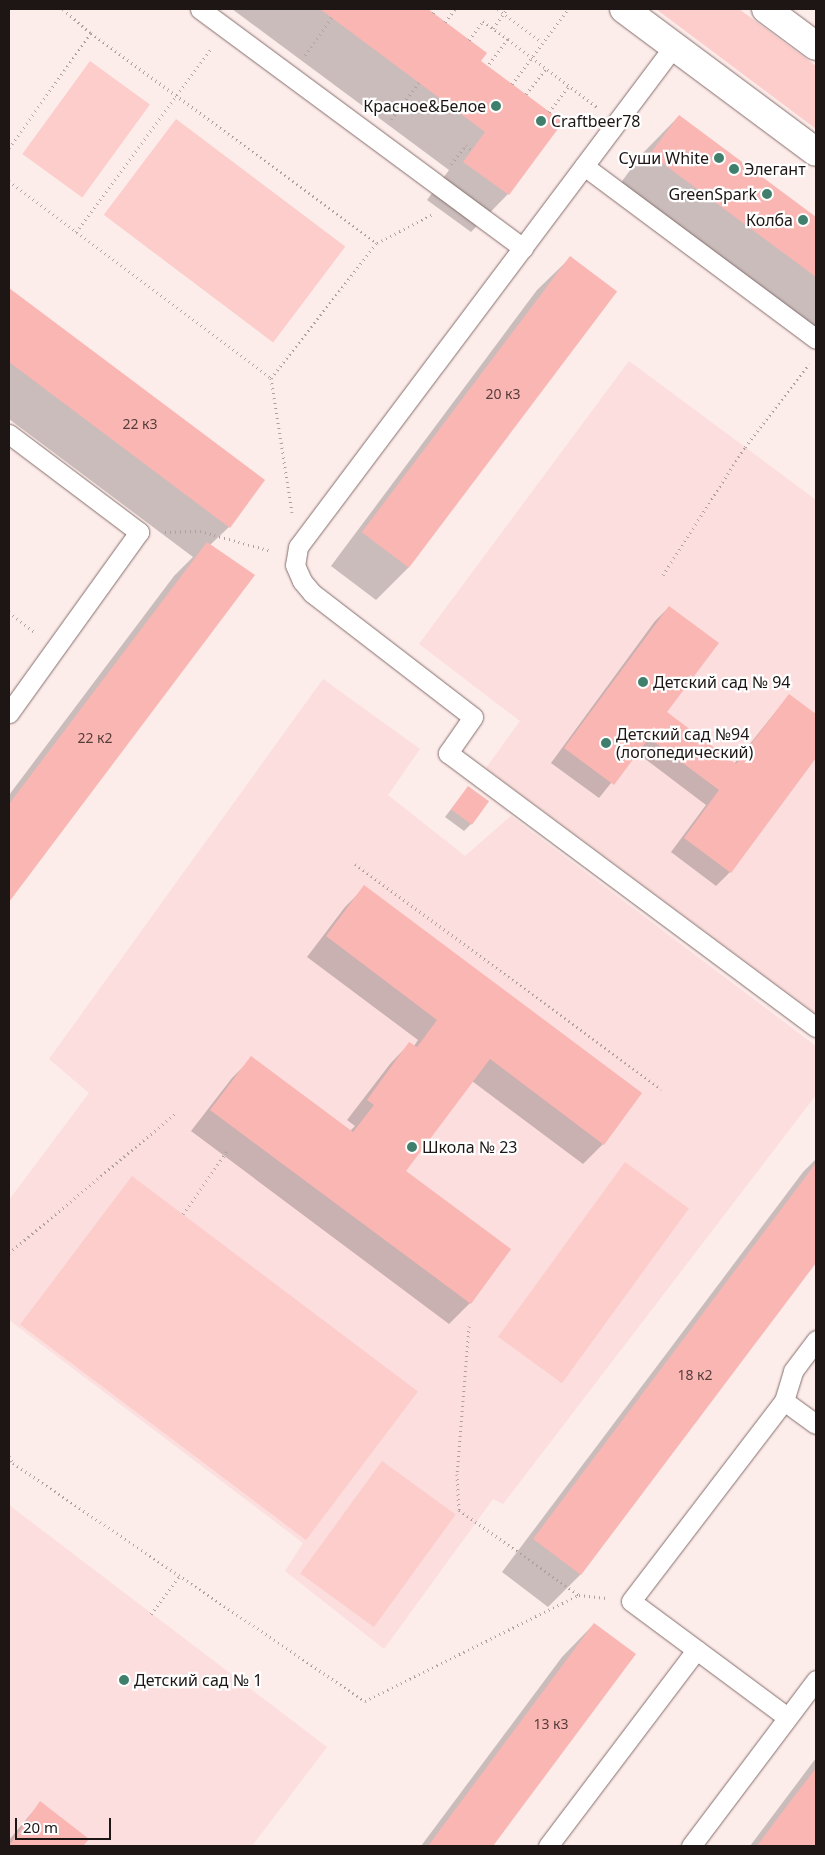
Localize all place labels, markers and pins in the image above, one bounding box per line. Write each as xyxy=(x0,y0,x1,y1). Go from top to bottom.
place label: Красное&Белое xyxy=(363,96,486,116)
marker: Красное&Белое xyxy=(490,100,502,112)
place label: Craftbeer78 xyxy=(551,111,640,131)
marker: Craftbeer78 xyxy=(535,115,547,127)
place label: Суши White xyxy=(619,148,709,168)
marker: Суши White xyxy=(713,152,725,164)
place label: Элегант xyxy=(744,159,806,179)
marker: Элегант xyxy=(728,163,740,175)
place label: GreenSpark xyxy=(668,184,757,204)
marker: GreenSpark xyxy=(761,188,773,200)
place label: Колба xyxy=(746,210,793,230)
marker: Колба xyxy=(797,214,809,226)
place label: Детский сад № 94 xyxy=(653,672,790,692)
marker: Детский сад № 94 xyxy=(637,676,649,688)
place label: Детский сад №94 (логопедический) xyxy=(616,724,753,762)
marker: Детский сад №94 (логопедический) xyxy=(600,737,612,749)
place label: Школа № 23 xyxy=(422,1137,517,1157)
marker: Школа № 23 xyxy=(406,1141,418,1153)
place label: Детский сад № 1 xyxy=(134,1670,262,1690)
marker: Детский сад № 1 xyxy=(118,1674,130,1686)

